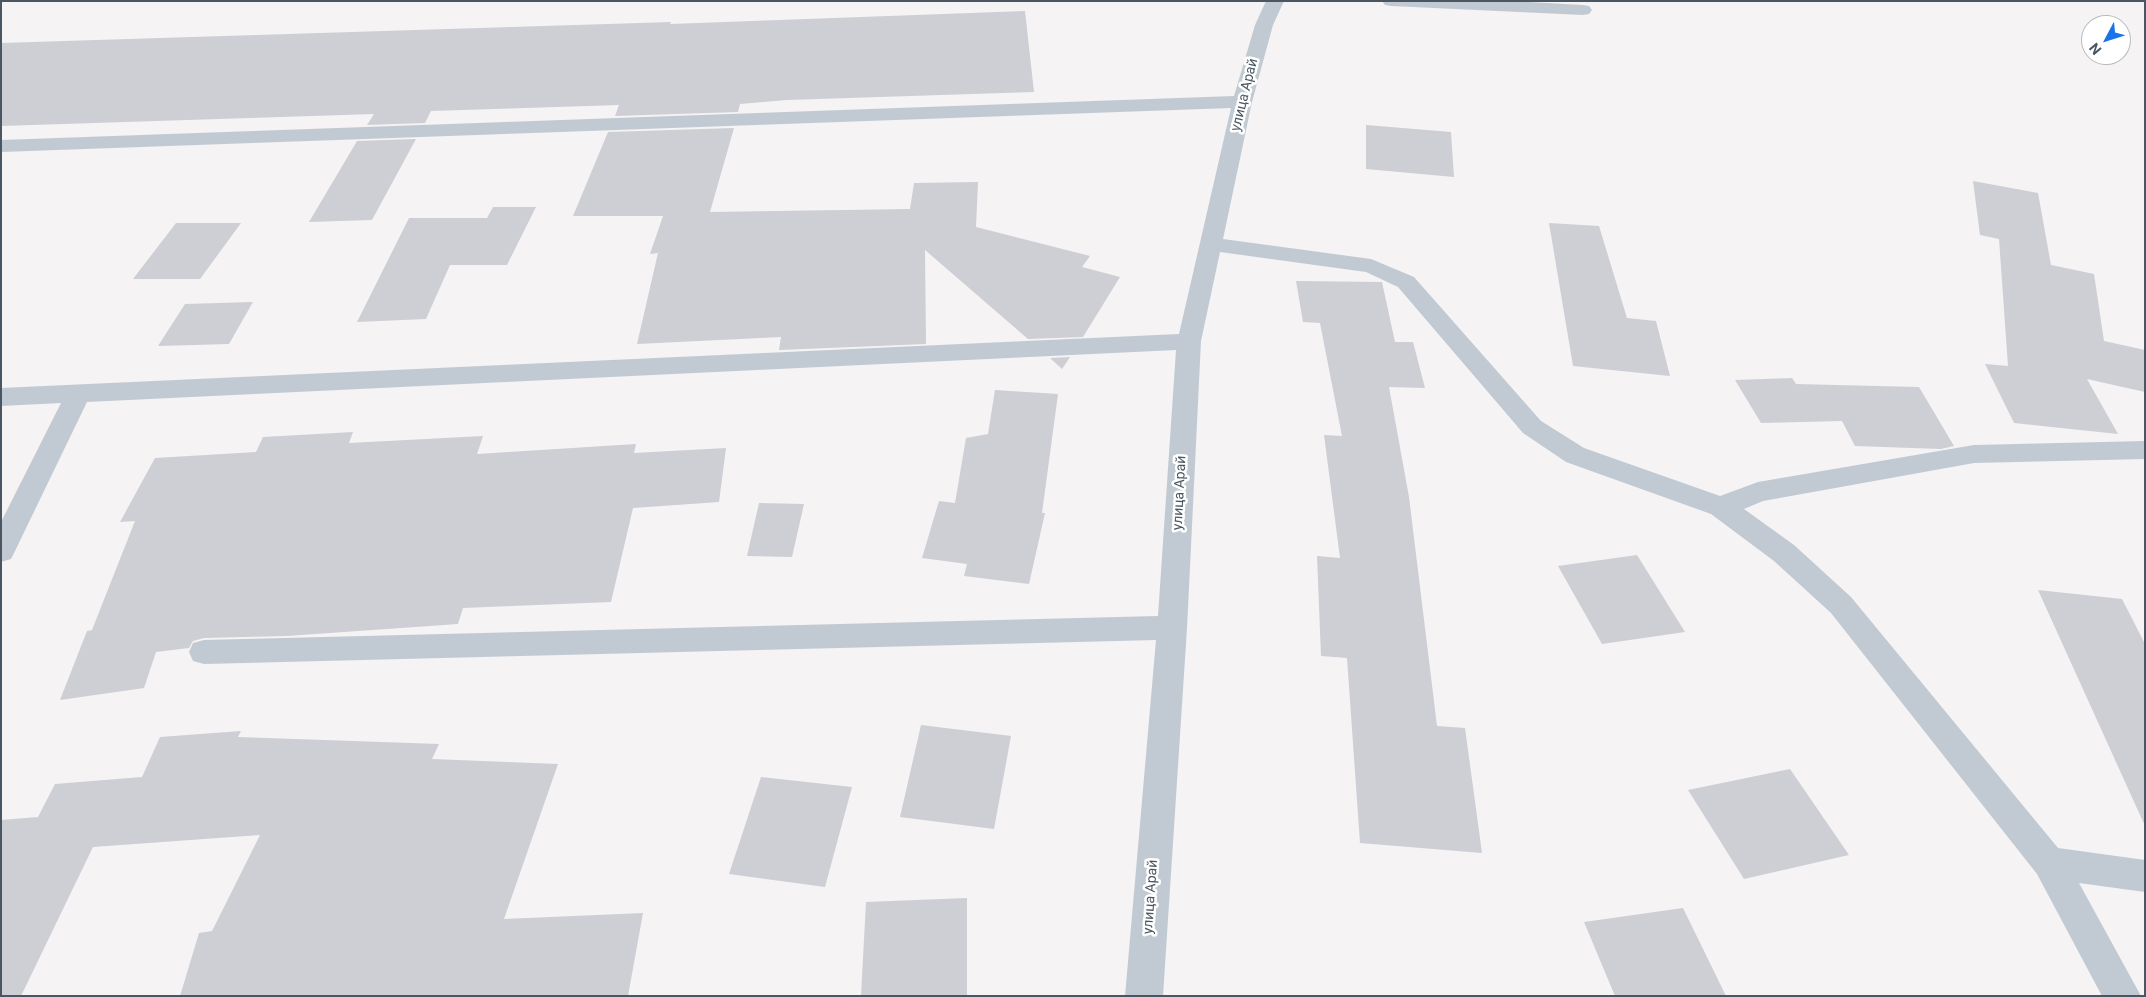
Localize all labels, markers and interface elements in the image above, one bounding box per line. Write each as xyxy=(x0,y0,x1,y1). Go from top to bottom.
north arrow xyxy=(2081,15,2131,65)
text: N xyxy=(2086,40,2105,58)
street label: улица Арай xyxy=(1228,57,1262,133)
street label: улица Арай xyxy=(1170,455,1190,531)
street label: улица Арай xyxy=(1140,859,1162,935)

